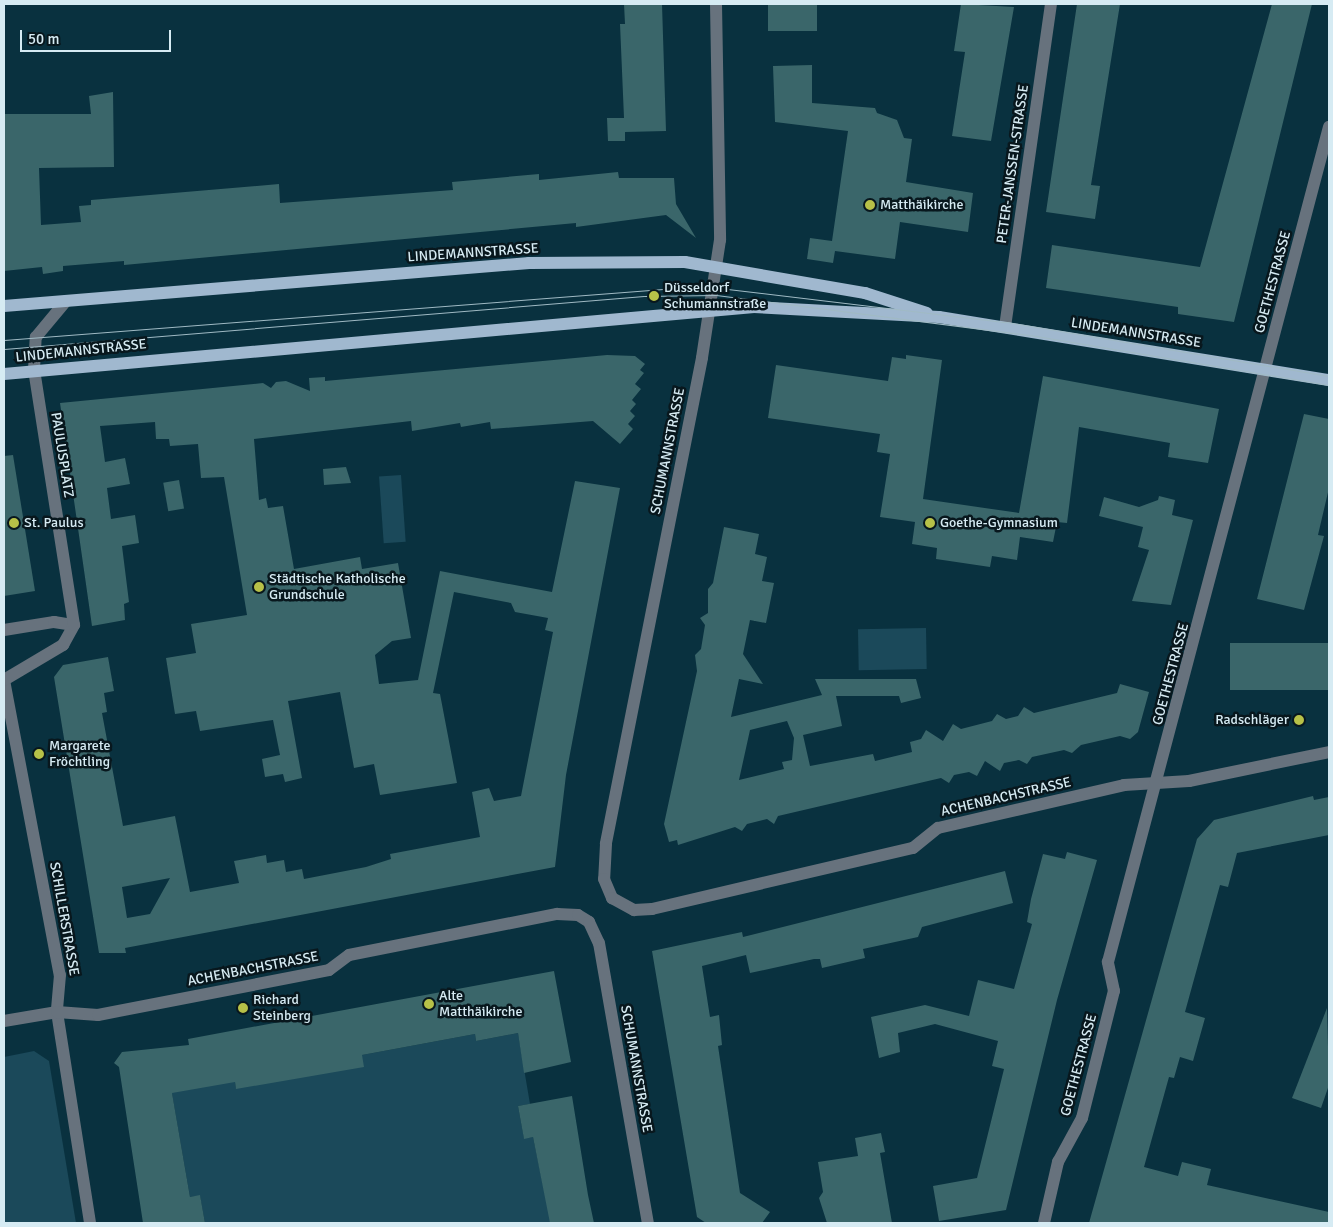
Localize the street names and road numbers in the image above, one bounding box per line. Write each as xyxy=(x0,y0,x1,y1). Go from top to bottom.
street label: PETER-JANSSEN-STRASSE xyxy=(994,84,1032,244)
street label: GOETHESTRASSE xyxy=(1251,229,1295,335)
street label: LINDEMANNSTRASSE xyxy=(407,240,539,266)
street label: LINDEMANNSTRASSE xyxy=(1070,314,1202,352)
street label: LINDEMANNSTRASSE xyxy=(15,336,147,366)
street label: SCHUMANNSTRASSE xyxy=(647,386,689,516)
street label: PAULUSPLATZ xyxy=(47,411,77,499)
street label: GOETHESTRASSE xyxy=(1149,621,1193,727)
street label: ACHENBACHSTRASSE xyxy=(939,774,1073,820)
street label: SCHILLERSTRASSE xyxy=(46,861,82,977)
street label: ACHENBACHSTRASSE xyxy=(186,948,320,990)
street label: SCHUMANNSTRASSE xyxy=(617,1004,655,1134)
street label: GOETHESTRASSE xyxy=(1057,1012,1101,1118)

